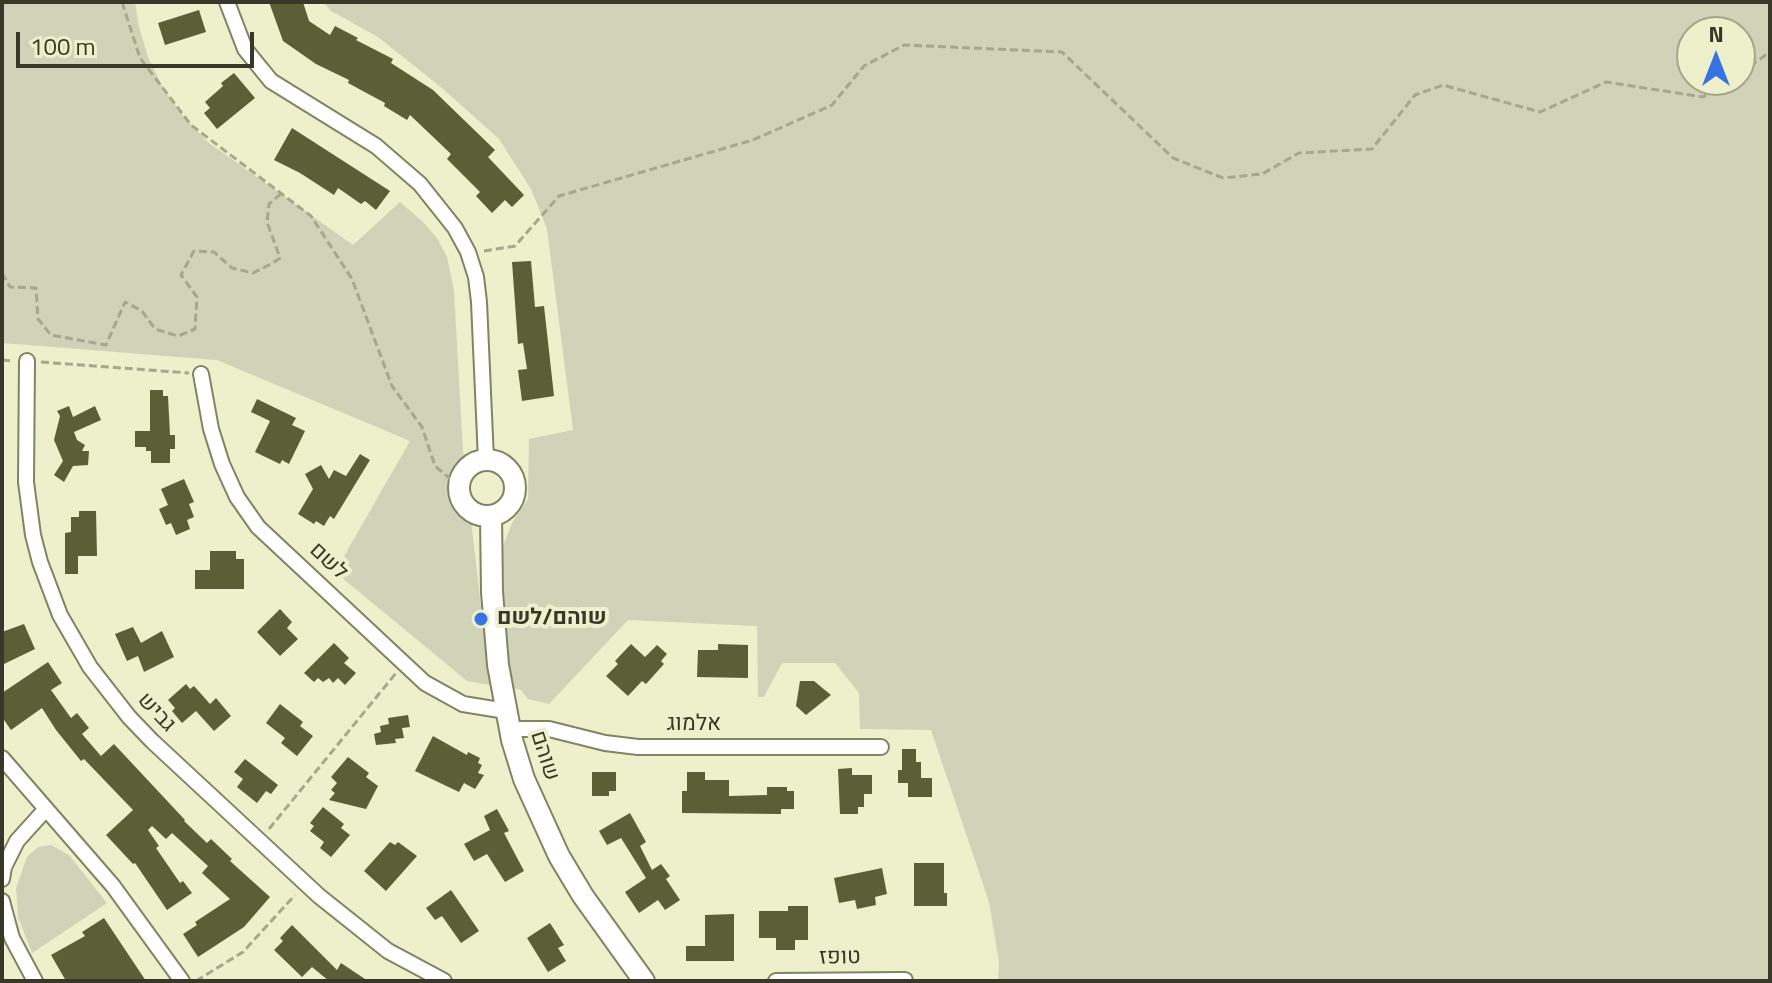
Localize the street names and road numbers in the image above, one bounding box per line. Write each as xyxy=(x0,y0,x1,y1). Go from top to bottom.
street label: לשם xyxy=(303,538,353,586)
street label: גביש xyxy=(131,688,181,738)
street label: אלמוג xyxy=(667,712,721,738)
street label: שוהם xyxy=(524,728,564,784)
street label: טופז xyxy=(819,944,861,972)

